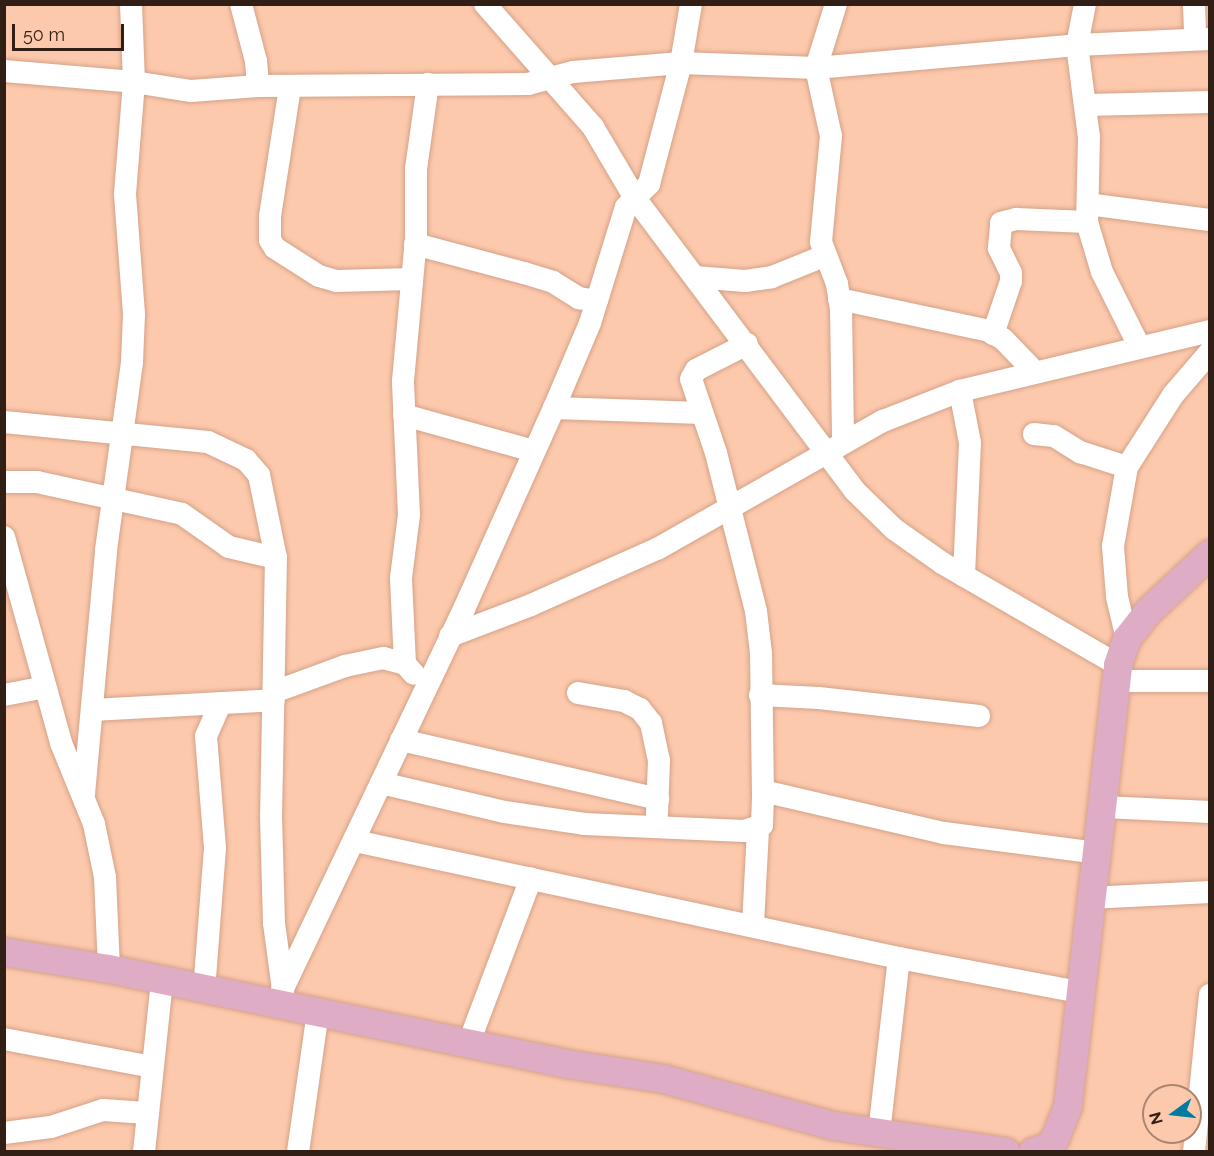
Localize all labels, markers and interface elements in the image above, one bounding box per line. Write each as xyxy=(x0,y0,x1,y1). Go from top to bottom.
scale bar xyxy=(15,12,128,50)
text: 50 m xyxy=(23,24,65,45)
north arrow xyxy=(1142,1084,1202,1144)
text: N xyxy=(1145,1110,1167,1127)

